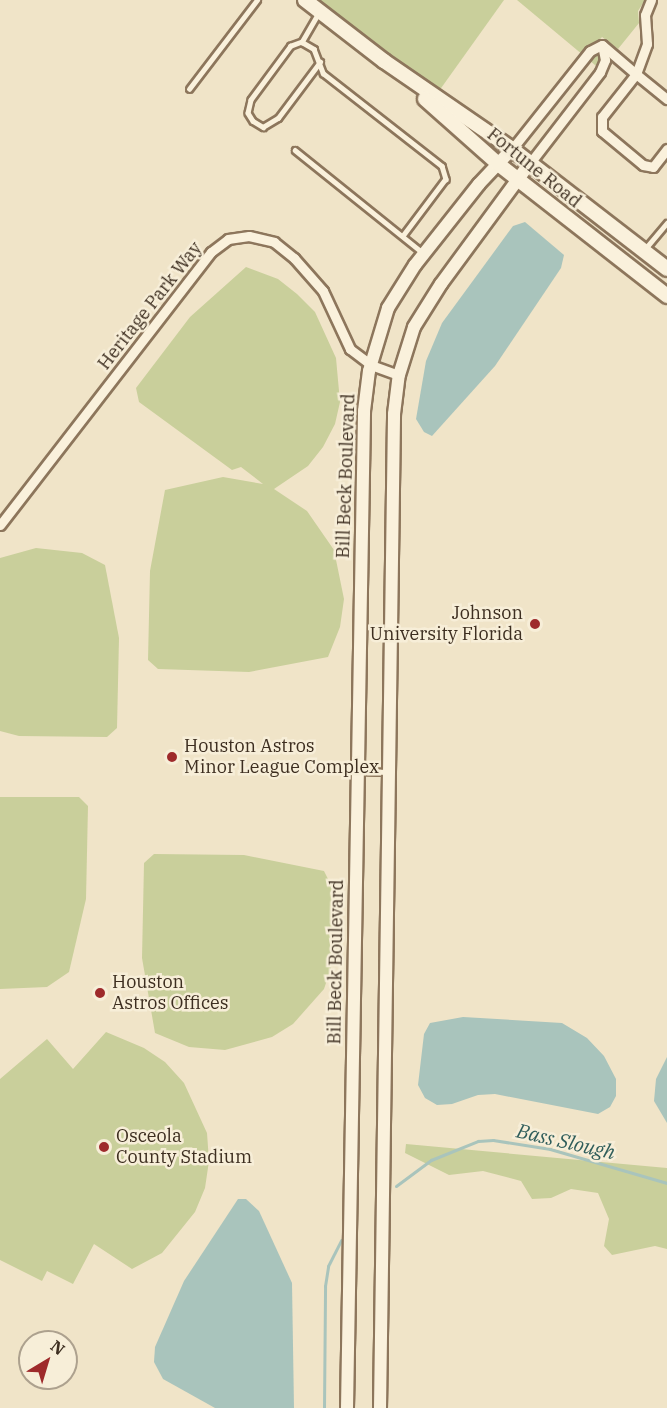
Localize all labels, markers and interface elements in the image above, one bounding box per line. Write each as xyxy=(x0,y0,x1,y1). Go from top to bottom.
street label: Fortune Road xyxy=(483,124,585,212)
street label: Heritage Park Way xyxy=(93,238,207,374)
street label: Bill Beck Boulevard xyxy=(332,393,360,559)
place label: Johnson University Florida xyxy=(370,603,523,646)
marker: Johnson University Florida xyxy=(528,617,542,631)
place label: Houston Astros Minor League Complex xyxy=(184,736,379,778)
marker: Houston Astros Minor League Complex xyxy=(165,750,179,764)
street label: Bill Beck Boulevard xyxy=(324,879,348,1045)
place label: Houston Astros Offices xyxy=(112,972,228,1014)
marker: Houston Astros Offices xyxy=(93,986,107,1000)
water label: Bass Slough xyxy=(514,1118,618,1164)
place label: Osceola County Stadium xyxy=(116,1126,252,1168)
marker: Osceola County Stadium xyxy=(97,1140,111,1154)
north arrow xyxy=(18,1330,78,1390)
text: N xyxy=(47,1336,69,1359)

